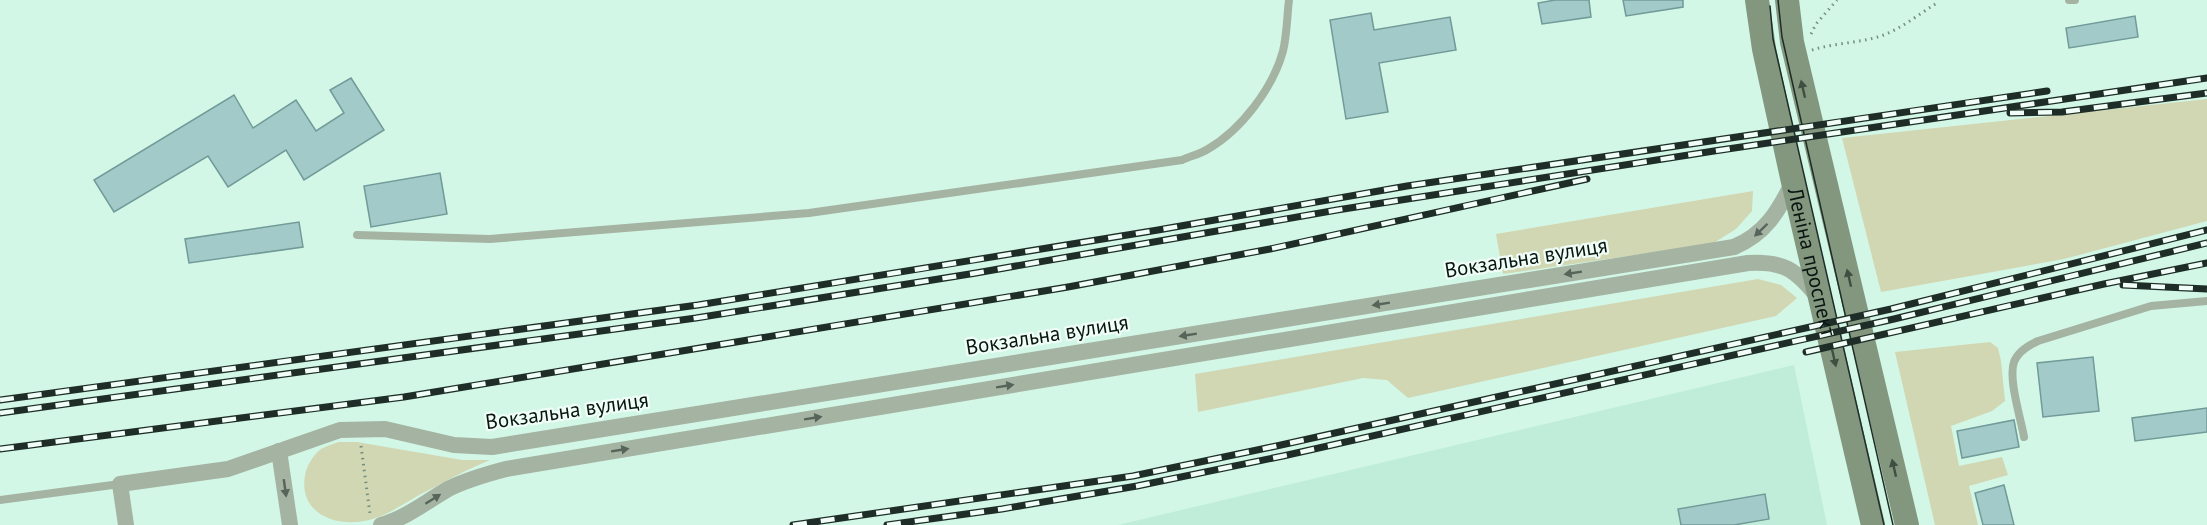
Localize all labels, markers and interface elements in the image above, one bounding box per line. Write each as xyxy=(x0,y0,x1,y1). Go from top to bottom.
one-way arrow xyxy=(1798,80,1808,98)
street label: Леніна проспект xyxy=(1782,184,1843,340)
one-way arrow xyxy=(1754,223,1768,237)
street label: Вокзальна вулиця xyxy=(1443,231,1609,284)
one-way arrow xyxy=(1563,269,1582,278)
one-way arrow xyxy=(1843,269,1853,288)
one-way arrow xyxy=(1371,300,1390,309)
street label: Вокзальна вулиця xyxy=(964,308,1130,361)
one-way arrow xyxy=(1178,331,1197,340)
one-way arrow xyxy=(1830,349,1840,367)
one-way arrow xyxy=(996,382,1015,391)
street label: Вокзальна вулиця xyxy=(484,386,650,435)
one-way arrow xyxy=(803,413,822,422)
one-way arrow xyxy=(611,445,630,454)
one-way arrow xyxy=(1888,459,1898,477)
one-way arrow xyxy=(280,479,289,498)
one-way arrow xyxy=(425,493,441,504)

